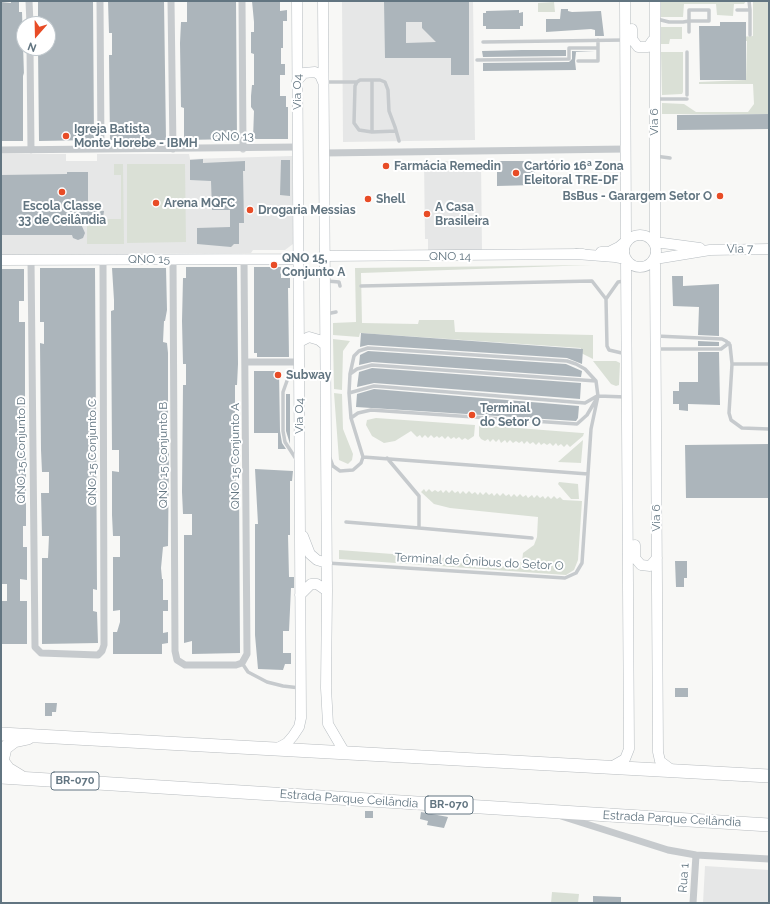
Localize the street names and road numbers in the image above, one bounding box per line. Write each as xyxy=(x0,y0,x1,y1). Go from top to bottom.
street label: Via O4 xyxy=(290,74,304,110)
street label: Via 6 xyxy=(647,108,661,136)
street label: QNO 13 xyxy=(212,129,254,145)
street label: Via 7 xyxy=(726,242,754,256)
street label: QNO 14 xyxy=(429,249,471,263)
street label: QNO 15 xyxy=(128,252,170,266)
street label: QNO 15 Conjunto D xyxy=(14,397,28,503)
street label: Via O4 xyxy=(292,398,306,434)
street label: QNO 15 Conjunto C xyxy=(85,399,99,505)
street label: QNO 15 Conjunto B xyxy=(156,402,170,508)
street label: QNO 15 Conjunto A xyxy=(228,403,242,509)
street label: Via 6 xyxy=(649,504,663,532)
street label: Terminal de Ônibus do Setor O xyxy=(394,550,564,574)
road number: BR-070 xyxy=(51,772,99,790)
street label: Estrada Parque Ceilândia xyxy=(279,787,419,811)
road number: BR-070 xyxy=(425,796,473,814)
street label: Estrada Parque Ceilândia xyxy=(602,808,742,830)
street label: Rua 1 xyxy=(676,863,692,893)

